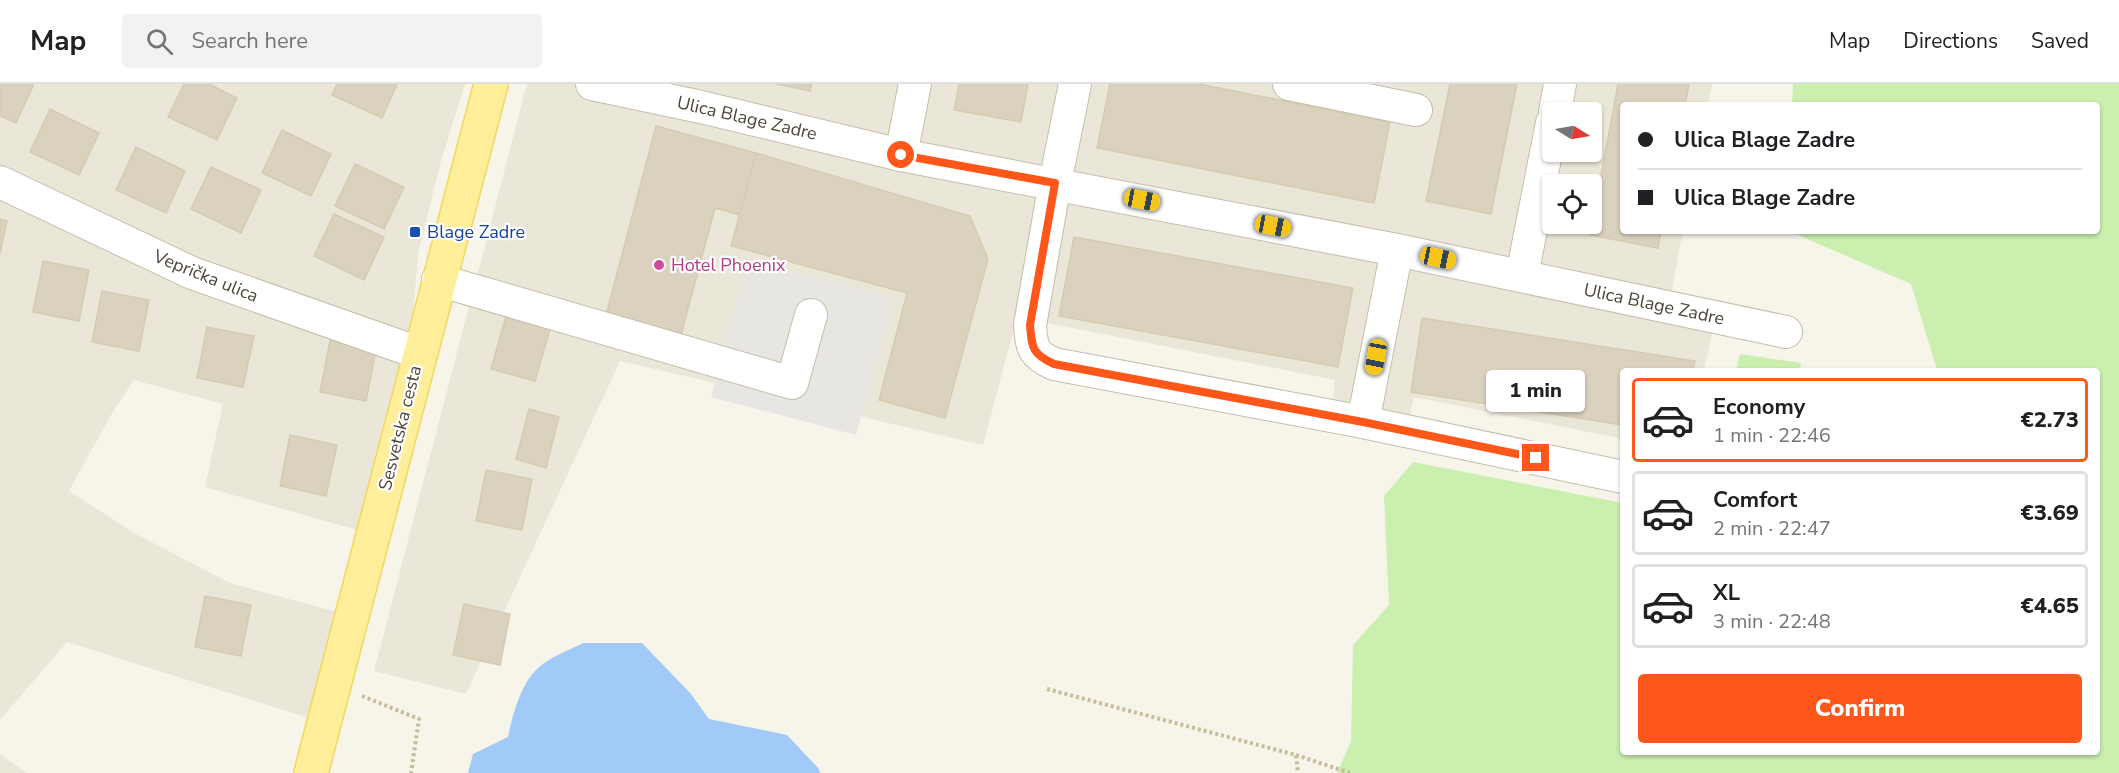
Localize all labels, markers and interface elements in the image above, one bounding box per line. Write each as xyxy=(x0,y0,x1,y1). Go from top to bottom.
search box xyxy=(122,14,542,68)
text: Map xyxy=(30,22,86,60)
icon: search xyxy=(143,25,176,58)
text: Search here xyxy=(191,26,308,56)
text: Map xyxy=(1829,27,1870,55)
text: Directions xyxy=(1903,27,1998,55)
text: Saved xyxy=(2031,27,2089,55)
street label: Ulica Blage Zadre xyxy=(675,90,819,146)
north arrow xyxy=(1542,102,1602,162)
map controls xyxy=(1542,102,1602,234)
text: Ulica Blage Zadre xyxy=(1674,125,1855,155)
route start xyxy=(887,141,914,168)
button: locate xyxy=(1542,174,1602,234)
text: Ulica Blage Zadre xyxy=(1674,183,1855,213)
car xyxy=(1123,188,1161,212)
car xyxy=(1254,214,1292,238)
place label: Blage Zadre xyxy=(427,220,525,244)
marker: Blage Zadre xyxy=(408,225,422,239)
street label: Veprička ulica xyxy=(149,244,262,308)
car xyxy=(1419,245,1457,271)
place label: Hotel Phoenix xyxy=(671,253,786,277)
marker: Hotel Phoenix xyxy=(652,258,666,272)
street label: Ulica Blage Zadre xyxy=(1581,277,1727,331)
car xyxy=(1364,338,1388,376)
street label: Sesvetska cesta xyxy=(373,363,427,493)
callout: 1 min xyxy=(1486,371,1586,413)
text: 1 min xyxy=(1509,377,1562,404)
text: Economy xyxy=(1713,392,1805,422)
icon: car xyxy=(1641,393,1695,447)
text: €2.73 xyxy=(2020,405,2079,435)
text: 1 min · 22:46 xyxy=(1713,422,1831,449)
route end xyxy=(1522,444,1549,471)
text: Comfort xyxy=(1713,485,1797,515)
icon: car xyxy=(1641,486,1695,540)
text: €3.69 xyxy=(2020,498,2079,528)
text: 2 min · 22:47 xyxy=(1713,515,1831,542)
text: XL xyxy=(1713,578,1740,608)
icon: car xyxy=(1641,579,1695,633)
text: €4.65 xyxy=(2020,591,2079,621)
text: 3 min · 22:48 xyxy=(1713,608,1831,635)
button: Confirm xyxy=(1638,674,2082,743)

